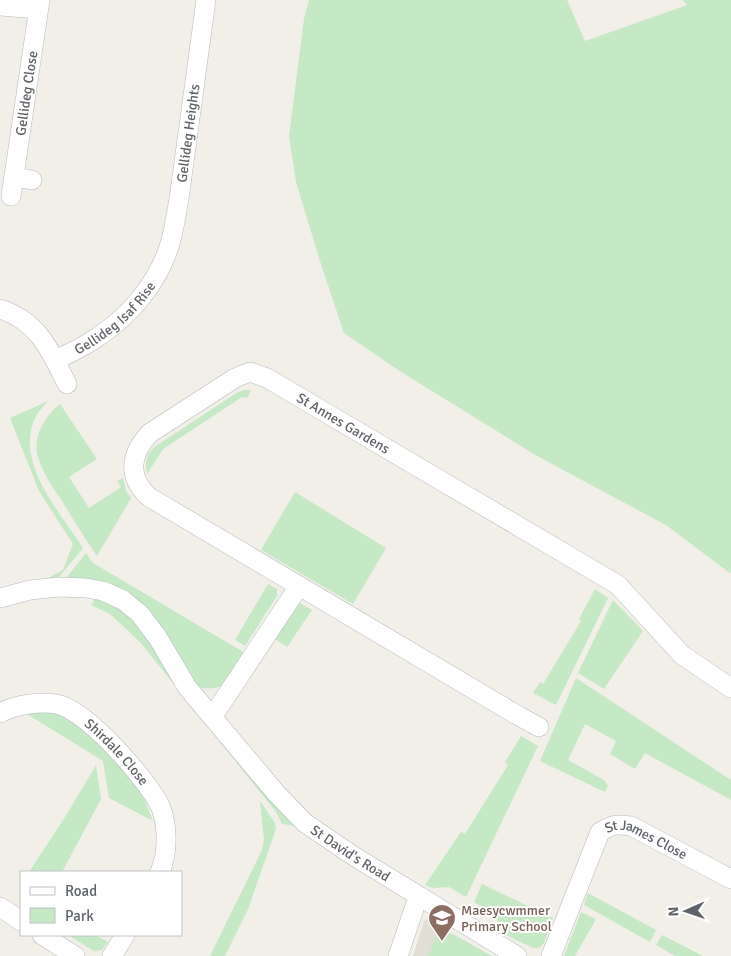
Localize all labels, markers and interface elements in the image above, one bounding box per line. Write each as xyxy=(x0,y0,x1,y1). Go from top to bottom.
street label: Gellideg Close xyxy=(12,50,41,137)
street label: Gellideg Heights xyxy=(173,83,203,183)
street label: Gellideg Isaf Rise xyxy=(71,278,159,358)
street label: St Annes Gardens xyxy=(294,389,393,457)
street label: Shirdale Close xyxy=(81,715,152,789)
street label: St James Close xyxy=(602,816,690,863)
street label: St David's Road xyxy=(308,821,393,885)
legend xyxy=(20,871,182,936)
text: Road xyxy=(65,882,97,900)
north arrow xyxy=(661,886,711,936)
place label: Maesycwmmer Primary School xyxy=(461,902,552,935)
school or university icon: Maesycwmmer Primary School xyxy=(427,903,457,942)
text: N xyxy=(665,906,682,917)
text: Park xyxy=(65,907,94,925)

